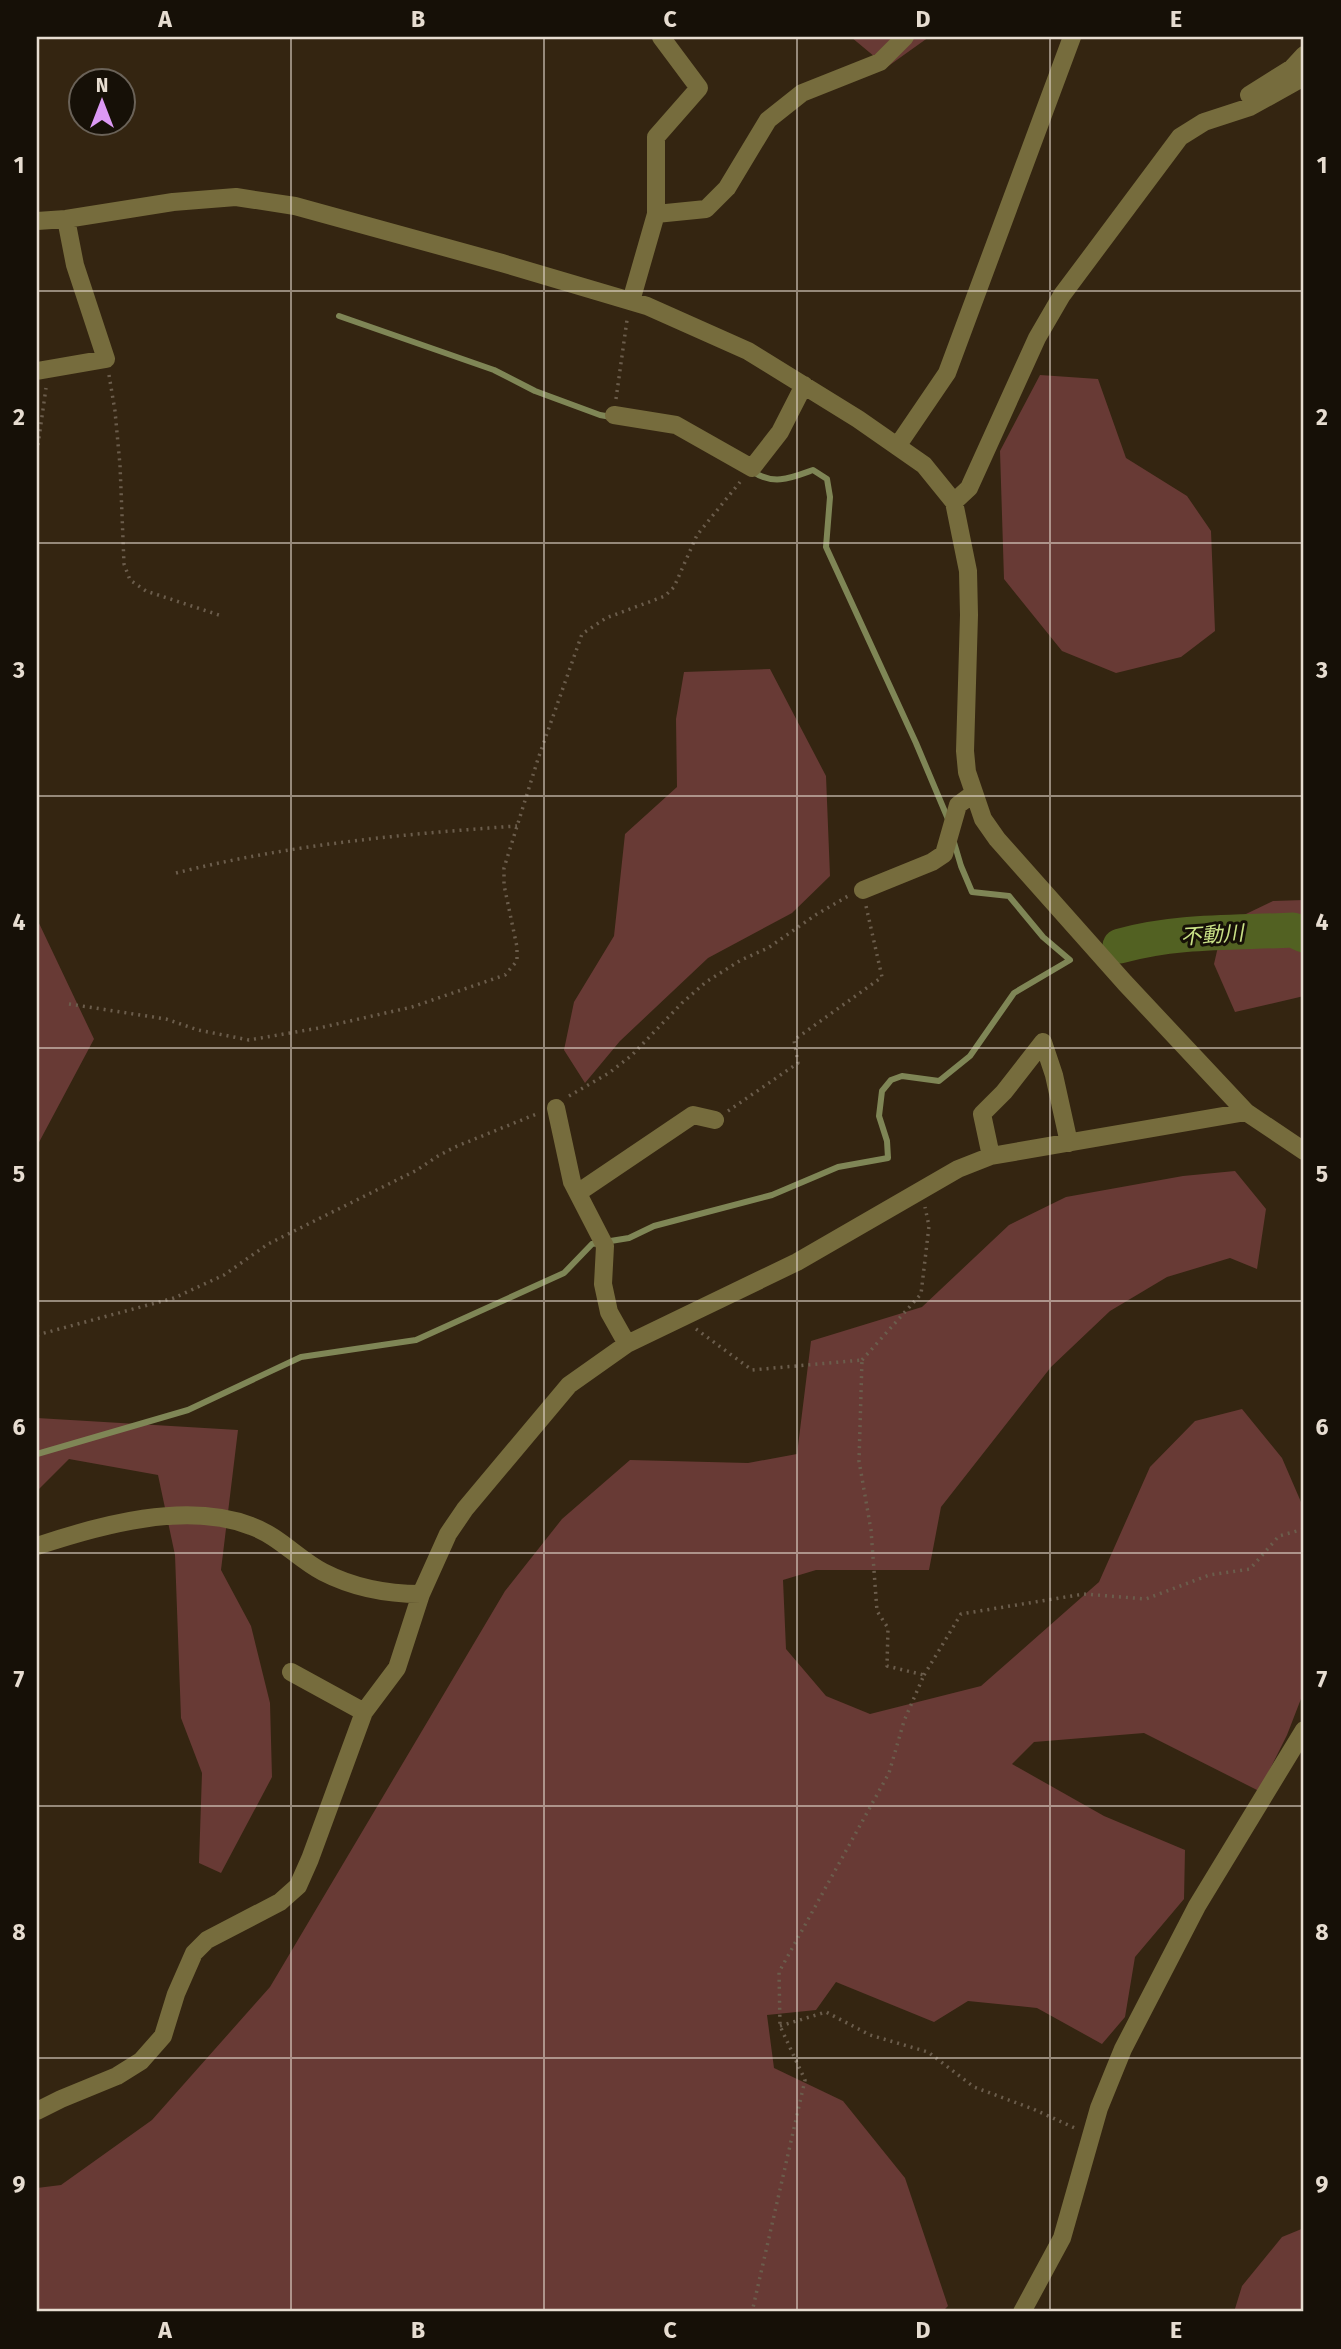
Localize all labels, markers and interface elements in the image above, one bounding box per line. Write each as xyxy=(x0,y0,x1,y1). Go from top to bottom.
text: A xyxy=(157,5,172,33)
text: B xyxy=(411,5,425,33)
text: C xyxy=(663,5,677,33)
text: D xyxy=(916,5,931,33)
text: E xyxy=(1170,5,1182,33)
north arrow xyxy=(66,66,136,136)
text: N xyxy=(96,74,108,97)
text: 1 xyxy=(14,151,24,179)
text: 1 xyxy=(1317,151,1327,179)
text: 2 xyxy=(13,403,25,431)
text: 2 xyxy=(1316,403,1328,431)
text: 3 xyxy=(12,656,25,684)
text: 3 xyxy=(1315,656,1328,684)
text: 4 xyxy=(13,908,26,936)
text: 4 xyxy=(1316,908,1329,936)
water label: 不動川 xyxy=(1180,920,1246,950)
text: 5 xyxy=(13,1160,25,1188)
text: 5 xyxy=(1316,1160,1328,1188)
text: 6 xyxy=(13,1413,26,1441)
text: 6 xyxy=(1316,1413,1329,1441)
text: 7 xyxy=(14,1665,25,1693)
text: 7 xyxy=(1317,1665,1328,1693)
text: 8 xyxy=(12,1918,26,1946)
text: 8 xyxy=(1315,1918,1329,1946)
text: 9 xyxy=(13,2170,26,2198)
text: 9 xyxy=(1316,2170,1329,2198)
text: A xyxy=(157,2316,172,2344)
text: B xyxy=(411,2316,425,2344)
text: C xyxy=(663,2316,677,2344)
text: D xyxy=(916,2316,931,2344)
text: E xyxy=(1170,2316,1182,2344)

